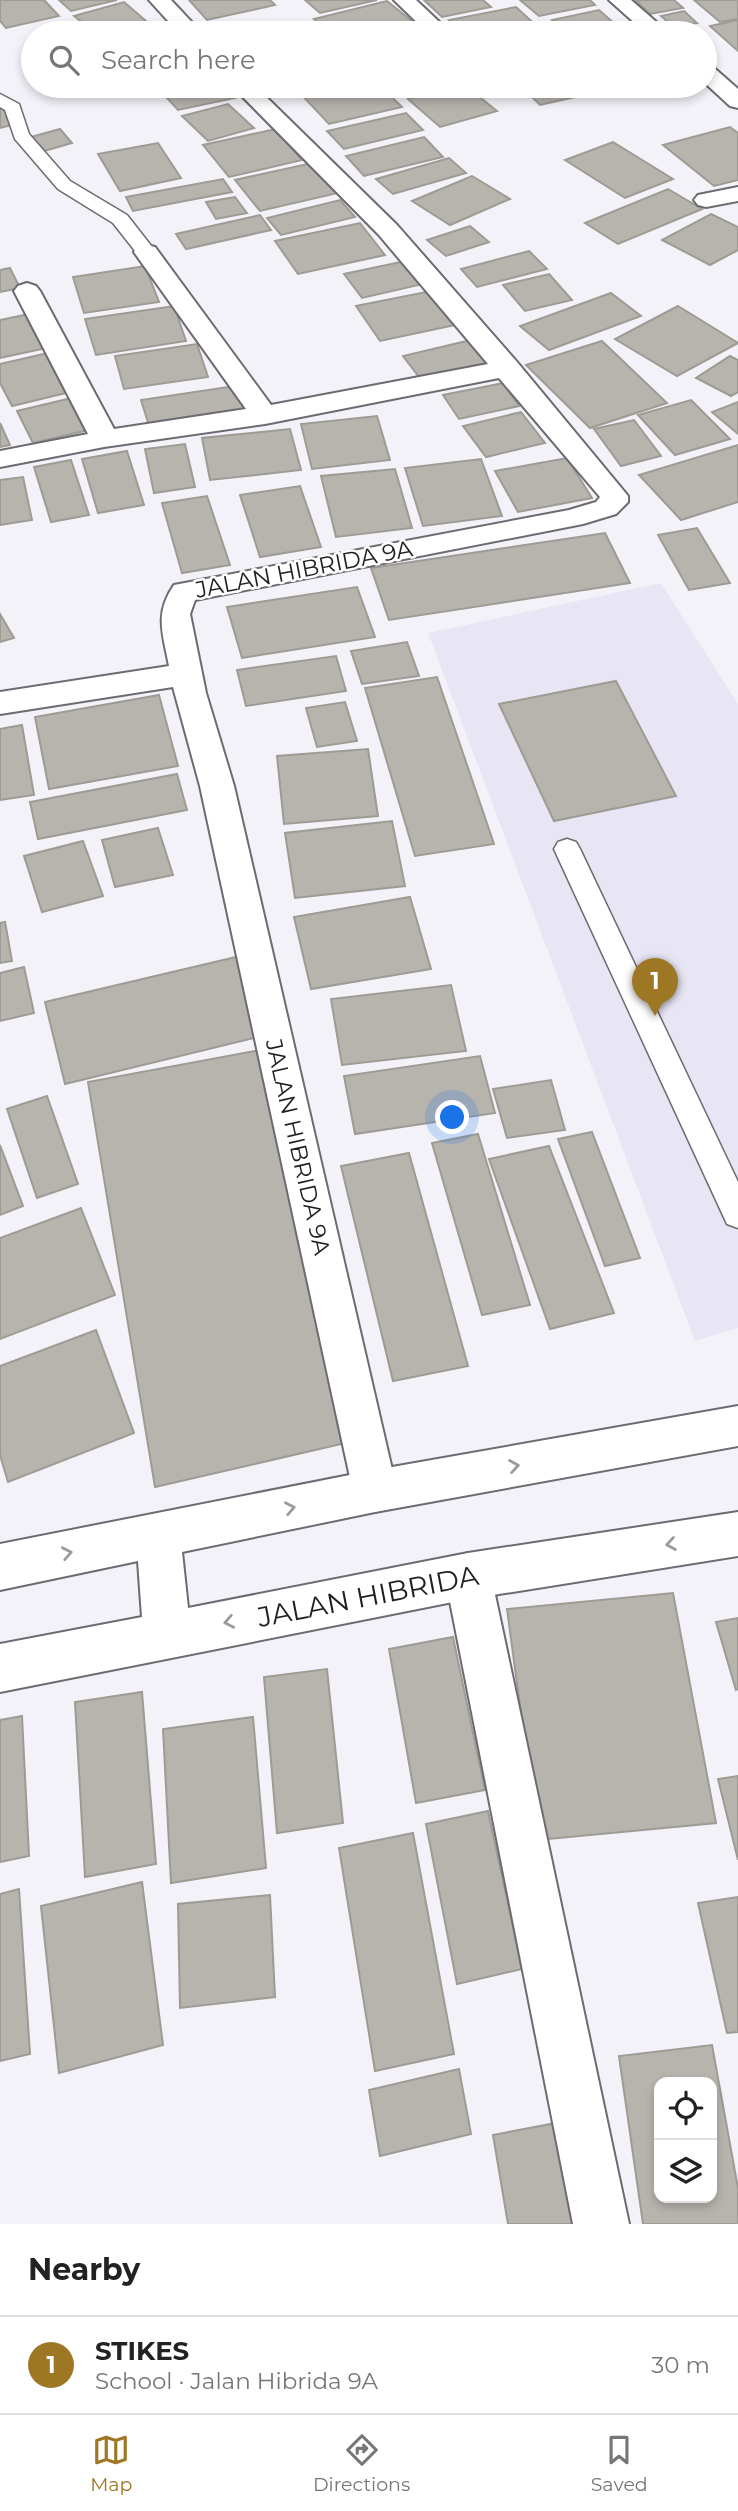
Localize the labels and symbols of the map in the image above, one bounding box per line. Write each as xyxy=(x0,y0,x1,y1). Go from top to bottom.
street label: JALAN HIBRIDA 9A xyxy=(192,534,415,604)
pin: 1 xyxy=(632,958,678,1016)
street label: JALAN HIBRIDA 9A xyxy=(259,1035,337,1258)
your location xyxy=(435,1100,469,1134)
one-way arrow xyxy=(507,1460,519,1475)
one-way arrow xyxy=(284,1502,296,1517)
one-way arrow xyxy=(665,1536,676,1551)
one-way arrow xyxy=(61,1547,73,1562)
street label: JALAN HIBRIDA xyxy=(254,1558,482,1634)
one-way arrow xyxy=(224,1614,236,1629)

